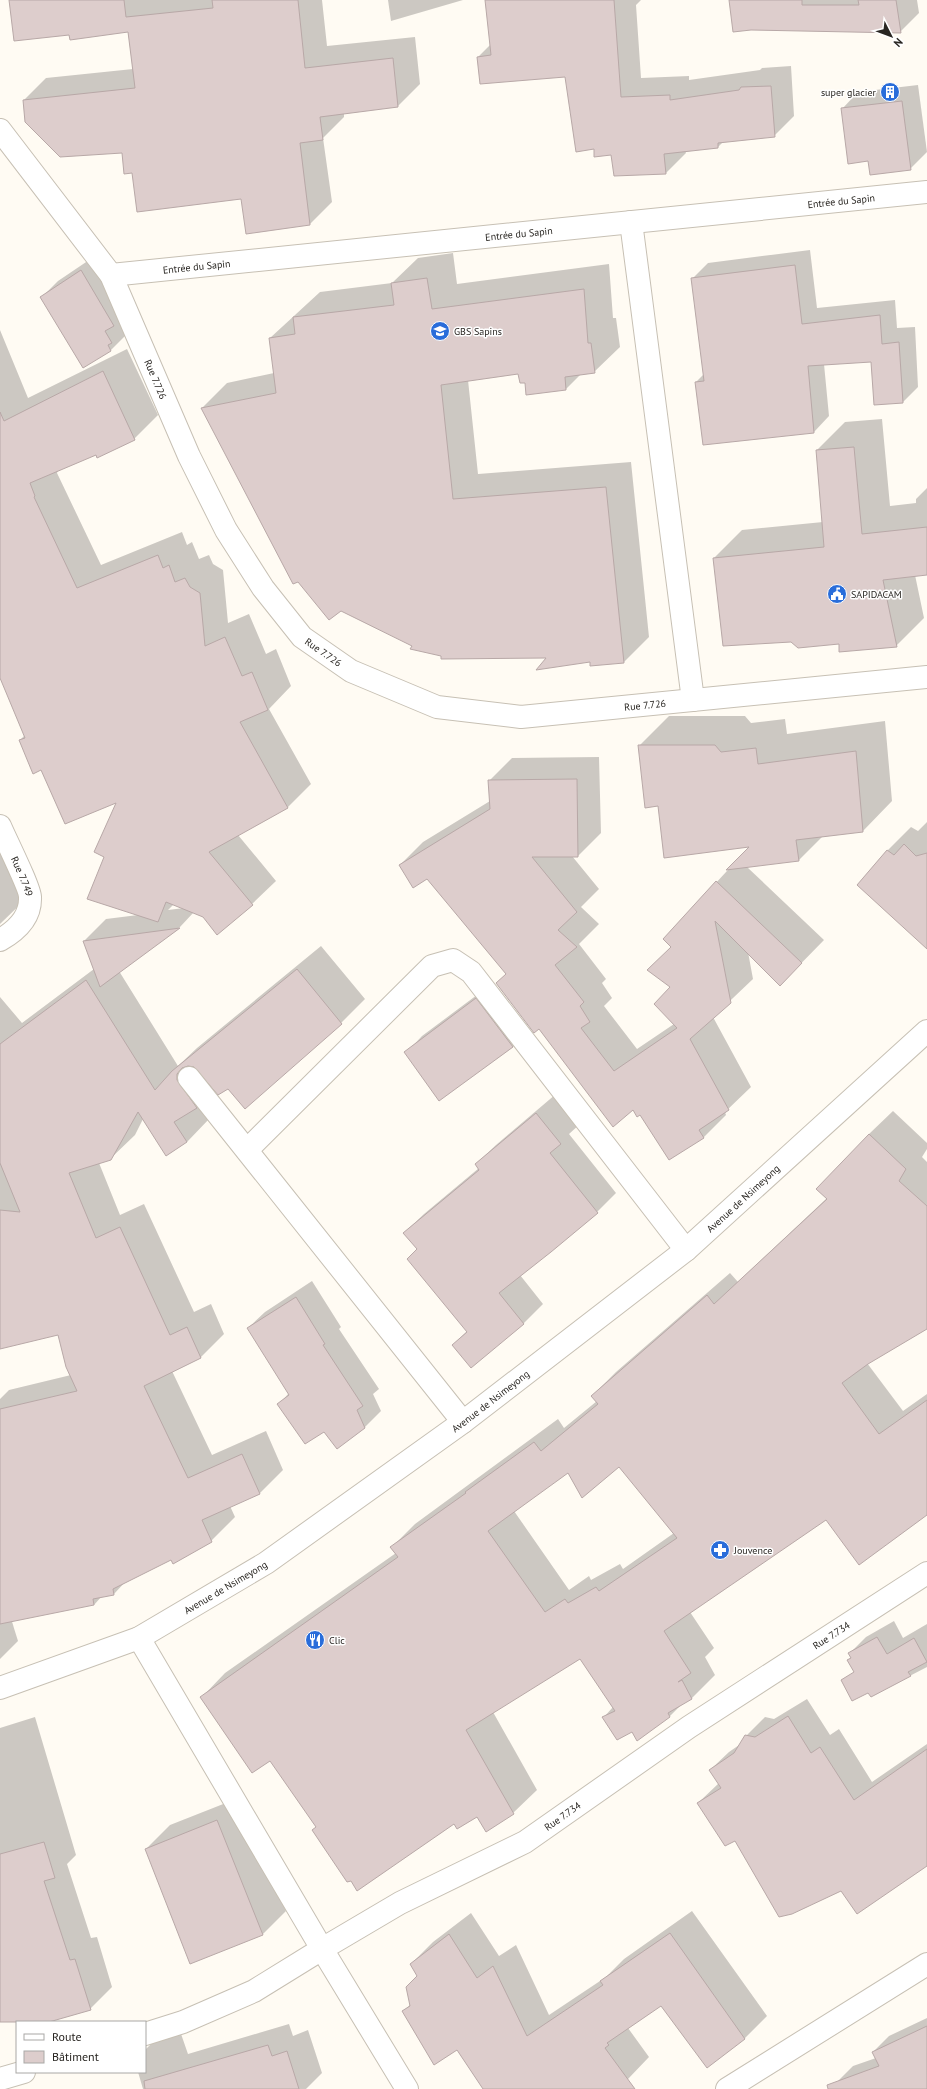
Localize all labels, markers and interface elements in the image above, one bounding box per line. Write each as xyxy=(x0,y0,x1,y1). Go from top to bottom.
north arrow xyxy=(871,16,911,56)
text: N xyxy=(891,35,906,50)
building icon: super glacier xyxy=(879,81,901,103)
place label: super glacier xyxy=(821,86,877,99)
street label: Entrée du Sapin xyxy=(807,191,876,211)
street label: Entrée du Sapin xyxy=(485,224,553,243)
street label: Entrée du Sapin xyxy=(162,256,231,276)
school or university icon: GBS Sapins xyxy=(429,320,451,342)
place label: GBS Sapins xyxy=(454,325,502,338)
street label: Rue 7.726 xyxy=(142,357,170,401)
public building icon: SAPIDACAM xyxy=(826,583,848,605)
place label: SAPIDACAM xyxy=(851,588,902,601)
street label: Rue 7.726 xyxy=(303,635,344,669)
street label: Rue 7.726 xyxy=(624,696,667,713)
street label: Rue 7.749 xyxy=(8,854,36,898)
street label: Avenue de Nsimeyong xyxy=(704,1162,782,1235)
street label: Avenue de Nsimeyong xyxy=(449,1367,532,1435)
pharmacy icon: Jouvence xyxy=(709,1539,731,1561)
place label: Jouvence xyxy=(733,1544,772,1557)
street label: Avenue de Nsimeyong xyxy=(181,1557,269,1617)
street label: Rue 7.734 xyxy=(810,1618,853,1652)
restaurant icon: Clic xyxy=(304,1629,326,1651)
place label: Clic xyxy=(329,1634,345,1647)
street label: Rue 7.734 xyxy=(541,1798,584,1833)
legend xyxy=(16,2021,146,2073)
text: Route xyxy=(52,2029,82,2044)
text: Bâtiment xyxy=(52,2049,99,2064)

